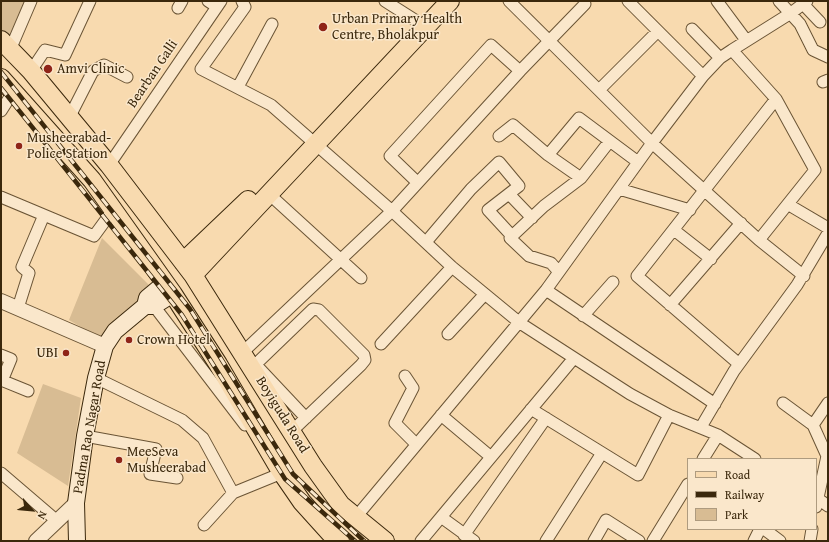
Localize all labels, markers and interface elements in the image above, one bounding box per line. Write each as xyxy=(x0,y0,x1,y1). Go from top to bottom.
place label: Urban Primary Health Centre, Bholakpur xyxy=(332,11,462,44)
marker: Urban Primary Health Centre, Bholakpur xyxy=(317,21,329,33)
street label: Bearban Galli xyxy=(124,37,182,111)
place label: Amvi Clinic xyxy=(57,61,124,77)
marker: Amvi Clinic xyxy=(42,63,54,75)
place label: Musheerabad- Police Station xyxy=(27,130,111,162)
marker: Musheerabad- Police Station xyxy=(14,141,24,151)
place label: Crown Hotel xyxy=(137,332,210,348)
marker: Crown Hotel xyxy=(124,335,134,345)
place label: UBI xyxy=(37,345,58,361)
marker: UBI xyxy=(61,348,71,358)
street label: Padma Rao Nagar Road xyxy=(70,359,110,495)
street label: Boyiguda Road xyxy=(252,374,312,456)
place label: MeeSeva Musheerabad xyxy=(127,444,206,476)
marker: MeeSeva Musheerabad xyxy=(114,455,124,465)
legend xyxy=(687,458,817,530)
text: Road xyxy=(725,466,750,483)
text: Railway xyxy=(725,486,764,503)
north arrow xyxy=(12,490,52,530)
text: Park xyxy=(725,506,748,523)
text: N xyxy=(34,509,51,522)

